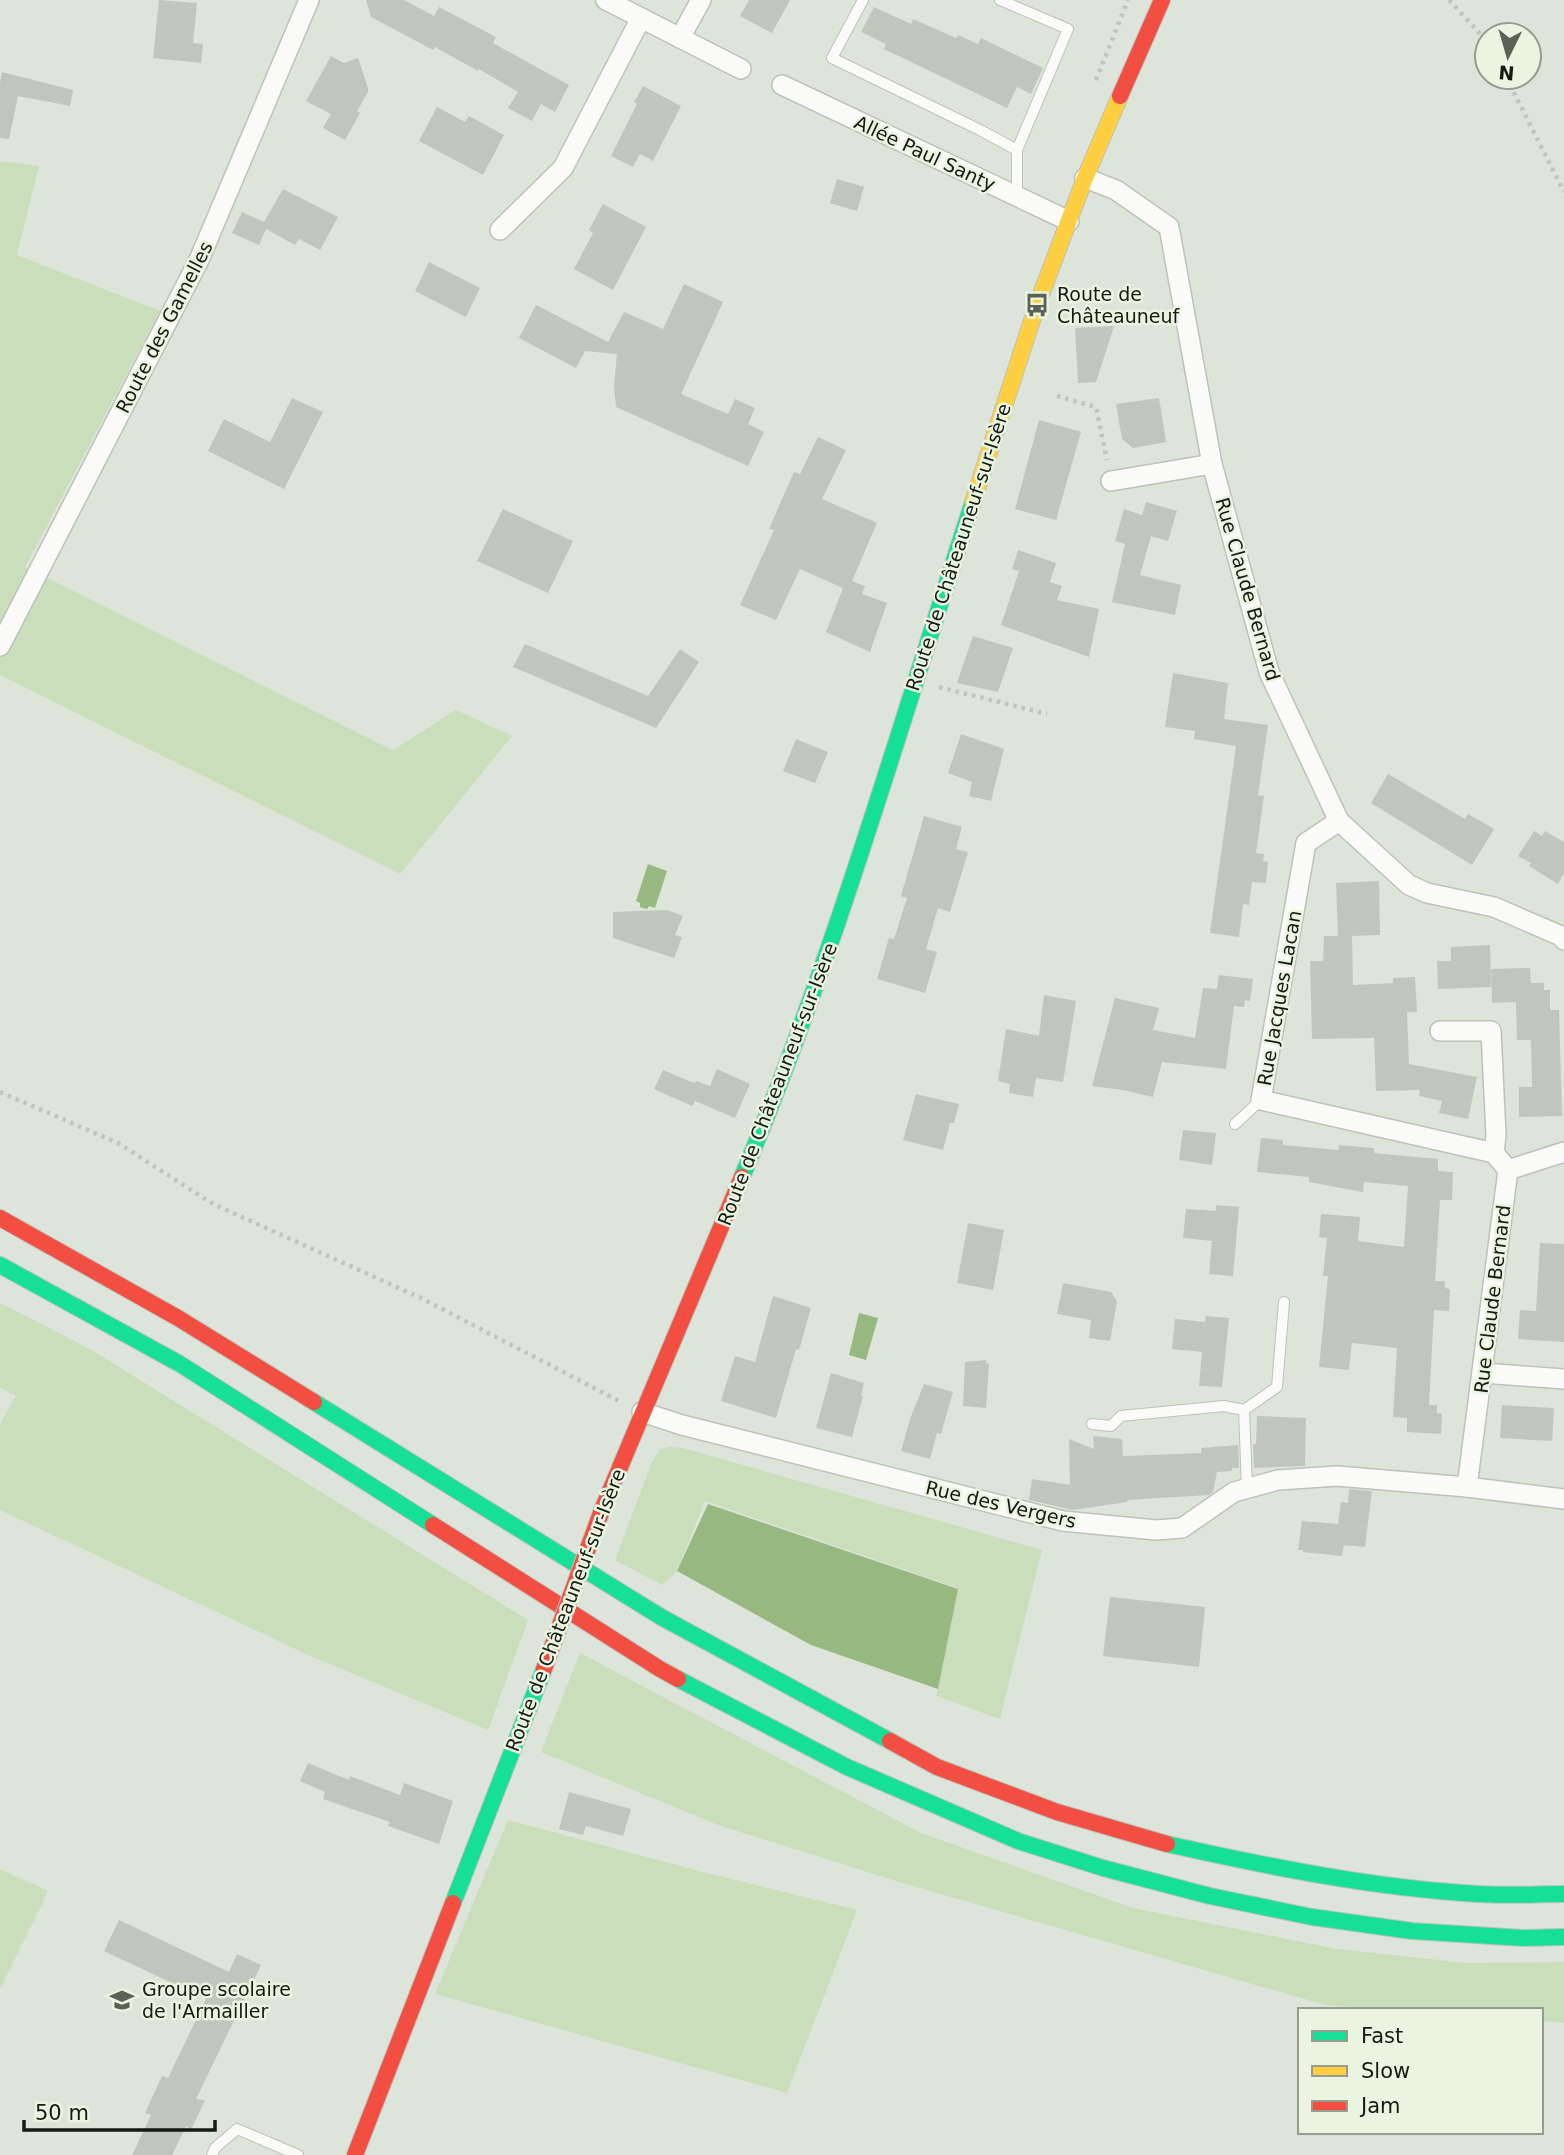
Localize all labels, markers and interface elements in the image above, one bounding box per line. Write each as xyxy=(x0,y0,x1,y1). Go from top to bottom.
north arrow xyxy=(1473,21,1543,91)
text: N xyxy=(1498,61,1515,85)
street label: Allée Paul Santy xyxy=(851,111,999,195)
street label: Route des Gamelles xyxy=(111,238,217,416)
place label: Route de Châteauneuf xyxy=(1057,283,1181,327)
bus stop icon: Route de Châteauneuf xyxy=(1023,291,1051,319)
street label: Route de Châteauneuf-sur-Isère xyxy=(901,401,1015,693)
street label: Rue Claude Bernard xyxy=(1211,495,1285,683)
street label: Rue Jacques Lacan xyxy=(1253,908,1305,1088)
street label: Route de Châteauneuf-sur-Isère xyxy=(713,940,841,1228)
street label: Rue Claude Bernard xyxy=(1470,1204,1514,1394)
street label: Route de Châteauneuf-sur-Isère xyxy=(501,1466,629,1754)
street label: Rue des Vergers xyxy=(924,1476,1078,1532)
place label: Groupe scolaire de l'Armailler xyxy=(142,1978,291,2022)
school or university icon: Groupe scolaire de l'Armailler xyxy=(108,1986,136,2014)
legend xyxy=(1298,2008,1543,2134)
text: Fast xyxy=(1361,2024,1403,2048)
text: Slow xyxy=(1361,2059,1410,2083)
scale bar xyxy=(24,2088,215,2132)
text: Jam xyxy=(1359,2094,1401,2118)
text: 50 m xyxy=(35,2101,89,2125)

